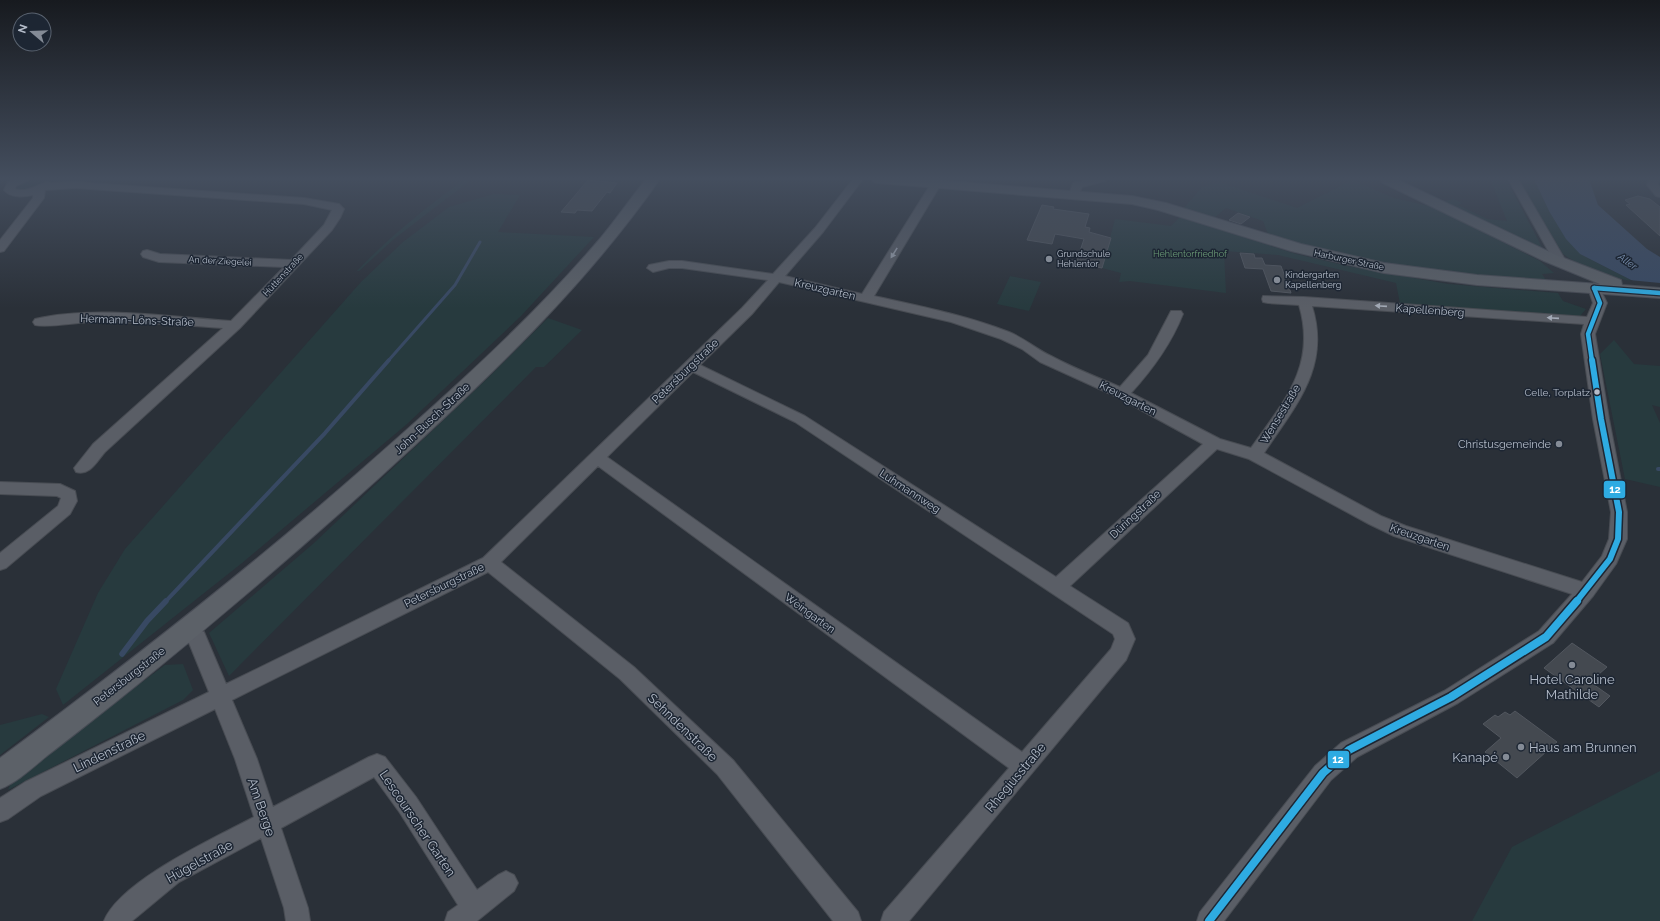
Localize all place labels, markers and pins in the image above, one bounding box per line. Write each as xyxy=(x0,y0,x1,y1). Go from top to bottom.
place label: Grundschule Hehlentor xyxy=(1057,249,1111,269)
marker: Grundschule Hehlentor xyxy=(1044,254,1054,264)
place label: Kindergarten Kapellenberg xyxy=(1285,270,1341,290)
marker: Kindergarten Kapellenberg xyxy=(1272,275,1282,285)
place label: Celle, Torplatz xyxy=(1524,387,1590,398)
marker: Celle, Torplatz xyxy=(1592,387,1602,397)
place label: Christusgemeinde xyxy=(1458,438,1552,451)
marker: Christusgemeinde xyxy=(1554,439,1564,449)
marker: Hotel Caroline Mathilde xyxy=(1567,660,1577,670)
place label: Hotel Caroline Mathilde xyxy=(1529,672,1615,702)
place label: Haus am Brunnen xyxy=(1529,740,1637,755)
marker: Haus am Brunnen xyxy=(1516,742,1526,752)
place label: Kanapé xyxy=(1452,750,1498,765)
marker: Kanapé xyxy=(1501,752,1511,762)

